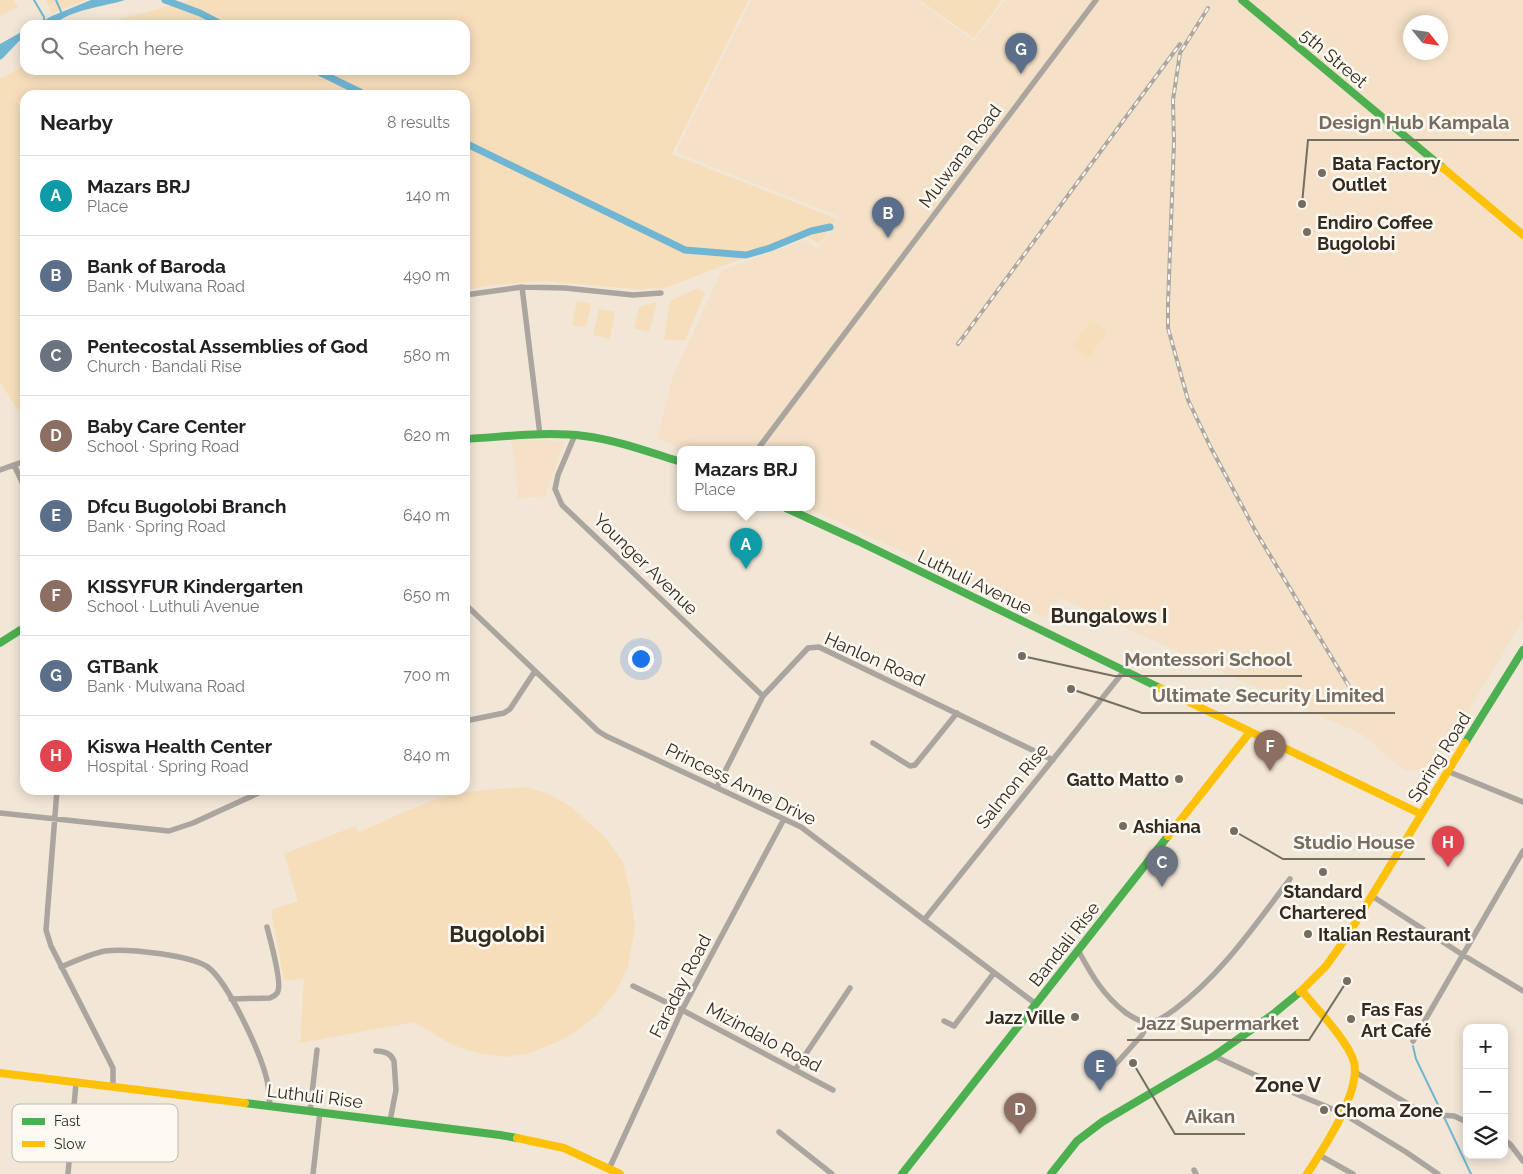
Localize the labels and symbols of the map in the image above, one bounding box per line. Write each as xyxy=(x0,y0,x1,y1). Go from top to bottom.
north arrow xyxy=(1403,15,1448,60)
street label: 5th Street xyxy=(1296,24,1372,92)
pin: G xyxy=(1005,33,1037,74)
street label: Mulwana Road xyxy=(914,100,1006,212)
callout: Design Hub Kampala xyxy=(1308,106,1519,140)
text: Design Hub Kampala xyxy=(1319,111,1510,133)
place label: Bata Factory Outlet xyxy=(1332,153,1441,195)
marker: Bata Factory Outlet xyxy=(1316,167,1328,179)
pin: B xyxy=(872,197,904,238)
place label: Endiro Coffee Bugolobi xyxy=(1317,212,1433,254)
marker: Endiro Coffee Bugolobi xyxy=(1301,226,1313,238)
street label: Younger Avenue xyxy=(590,509,703,619)
pin: A xyxy=(730,528,762,569)
street label: Luthuli Avenue xyxy=(914,545,1036,619)
district label: Bungalows I xyxy=(1050,604,1168,628)
street label: Hanlon Road xyxy=(822,628,928,690)
callout: Montessori School xyxy=(1114,642,1302,676)
your location xyxy=(628,646,654,672)
text: Montessori School xyxy=(1124,648,1293,670)
callout: Ultimate Security Limited xyxy=(1142,679,1395,713)
text: Ultimate Security Limited xyxy=(1152,684,1384,706)
street label: Spring Road xyxy=(1403,708,1475,806)
pin: F xyxy=(1254,730,1286,771)
street label: Princess Anne Drive xyxy=(662,738,820,830)
street label: Salmon Rise xyxy=(971,739,1053,833)
place label: Gatto Matto xyxy=(1067,769,1169,790)
marker: Gatto Matto xyxy=(1173,773,1185,785)
place label: Ashiana xyxy=(1133,816,1201,837)
marker: Ashiana xyxy=(1117,820,1129,832)
callout: Studio House xyxy=(1283,825,1425,859)
pin: H xyxy=(1432,826,1464,867)
text: Studio House xyxy=(1293,831,1415,853)
pin: C xyxy=(1146,846,1178,887)
marker: Standard Chartered xyxy=(1317,866,1329,878)
place label: Standard Chartered xyxy=(1279,881,1367,923)
street label: Bandali Rise xyxy=(1024,897,1104,990)
district label: Bugolobi xyxy=(449,921,545,947)
place label: Italian Restaurant xyxy=(1318,924,1471,945)
marker: Italian Restaurant xyxy=(1302,928,1314,940)
street label: Faraday Road xyxy=(645,931,715,1041)
street label: Mizindalo Road xyxy=(703,998,825,1076)
place label: Fas Fas Art Café xyxy=(1361,999,1431,1041)
callout: Jazz Supermarket xyxy=(1127,1006,1309,1040)
place label: Jazz Ville xyxy=(986,1007,1065,1028)
marker: Jazz Ville xyxy=(1069,1011,1081,1023)
text: Jazz Supermarket xyxy=(1137,1012,1300,1034)
marker: Fas Fas Art Café xyxy=(1345,1013,1357,1025)
pin: E xyxy=(1084,1050,1116,1091)
district label: Zone V xyxy=(1255,1073,1322,1097)
street label: Luthuli Rise xyxy=(266,1080,365,1112)
pin: D xyxy=(1004,1093,1036,1134)
callout: Aikan xyxy=(1175,1100,1245,1134)
place label: Choma Zone xyxy=(1334,1100,1443,1121)
legend xyxy=(12,1104,178,1162)
marker: Choma Zone xyxy=(1318,1104,1330,1116)
text: Aikan xyxy=(1185,1105,1235,1127)
text: Fast xyxy=(54,1113,81,1129)
text: Slow xyxy=(54,1136,86,1152)

